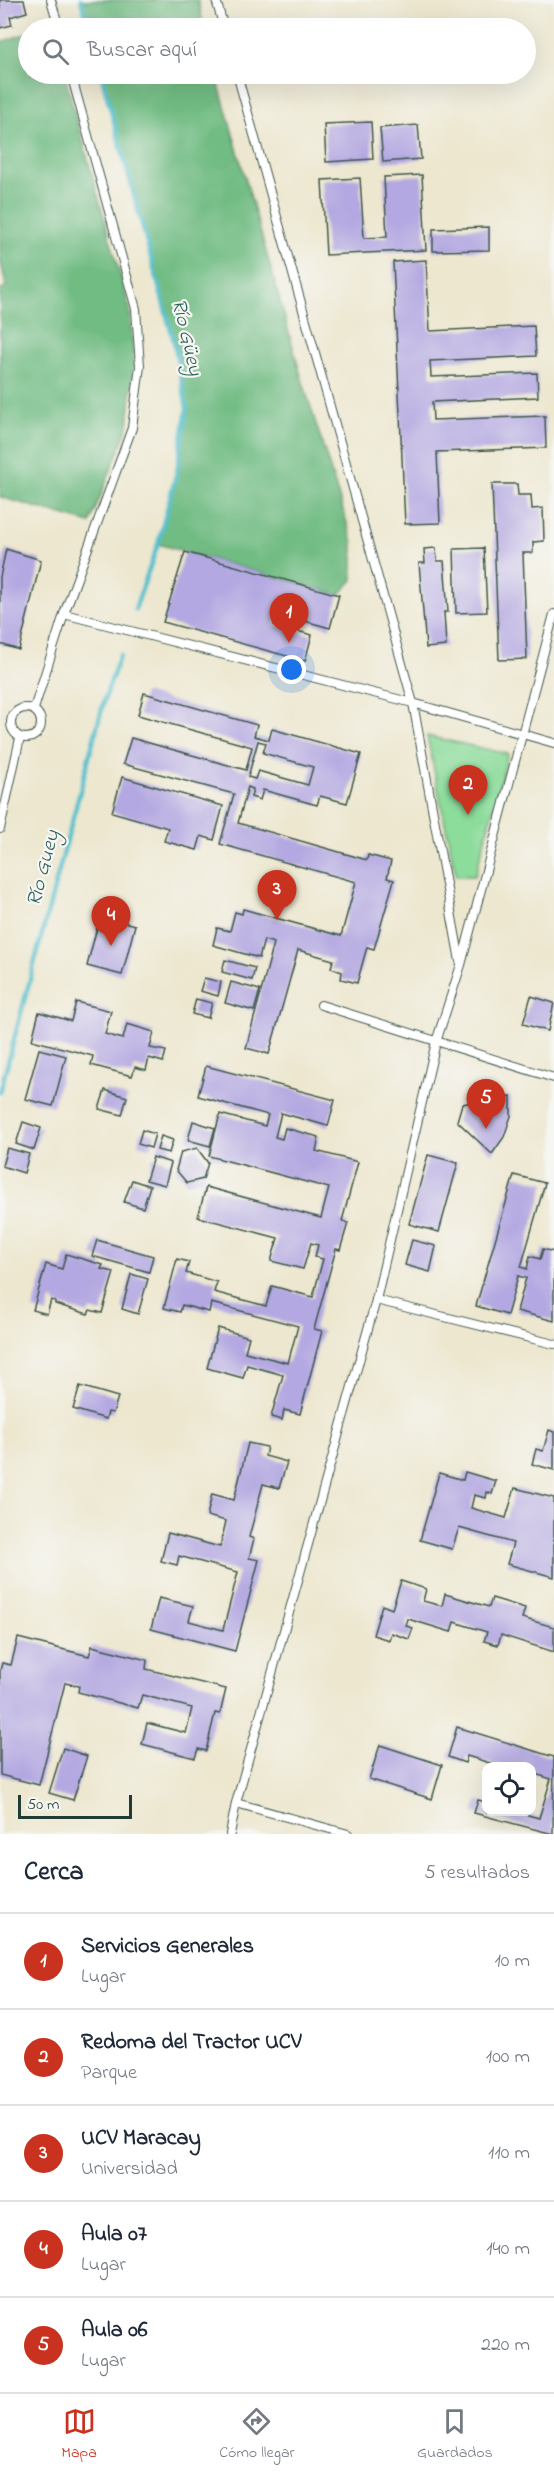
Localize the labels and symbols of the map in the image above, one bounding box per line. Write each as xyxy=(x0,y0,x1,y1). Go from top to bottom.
water label: Río Güey xyxy=(163,296,209,379)
pin: 1 xyxy=(270,594,308,643)
your location xyxy=(277,655,306,684)
pin: 2 xyxy=(448,766,488,815)
water label: Río Guey xyxy=(19,827,69,910)
pin: 3 xyxy=(258,870,296,920)
pin: 4 xyxy=(92,896,130,946)
pin: 5 xyxy=(466,1080,506,1129)
scale bar xyxy=(18,1792,132,1820)

